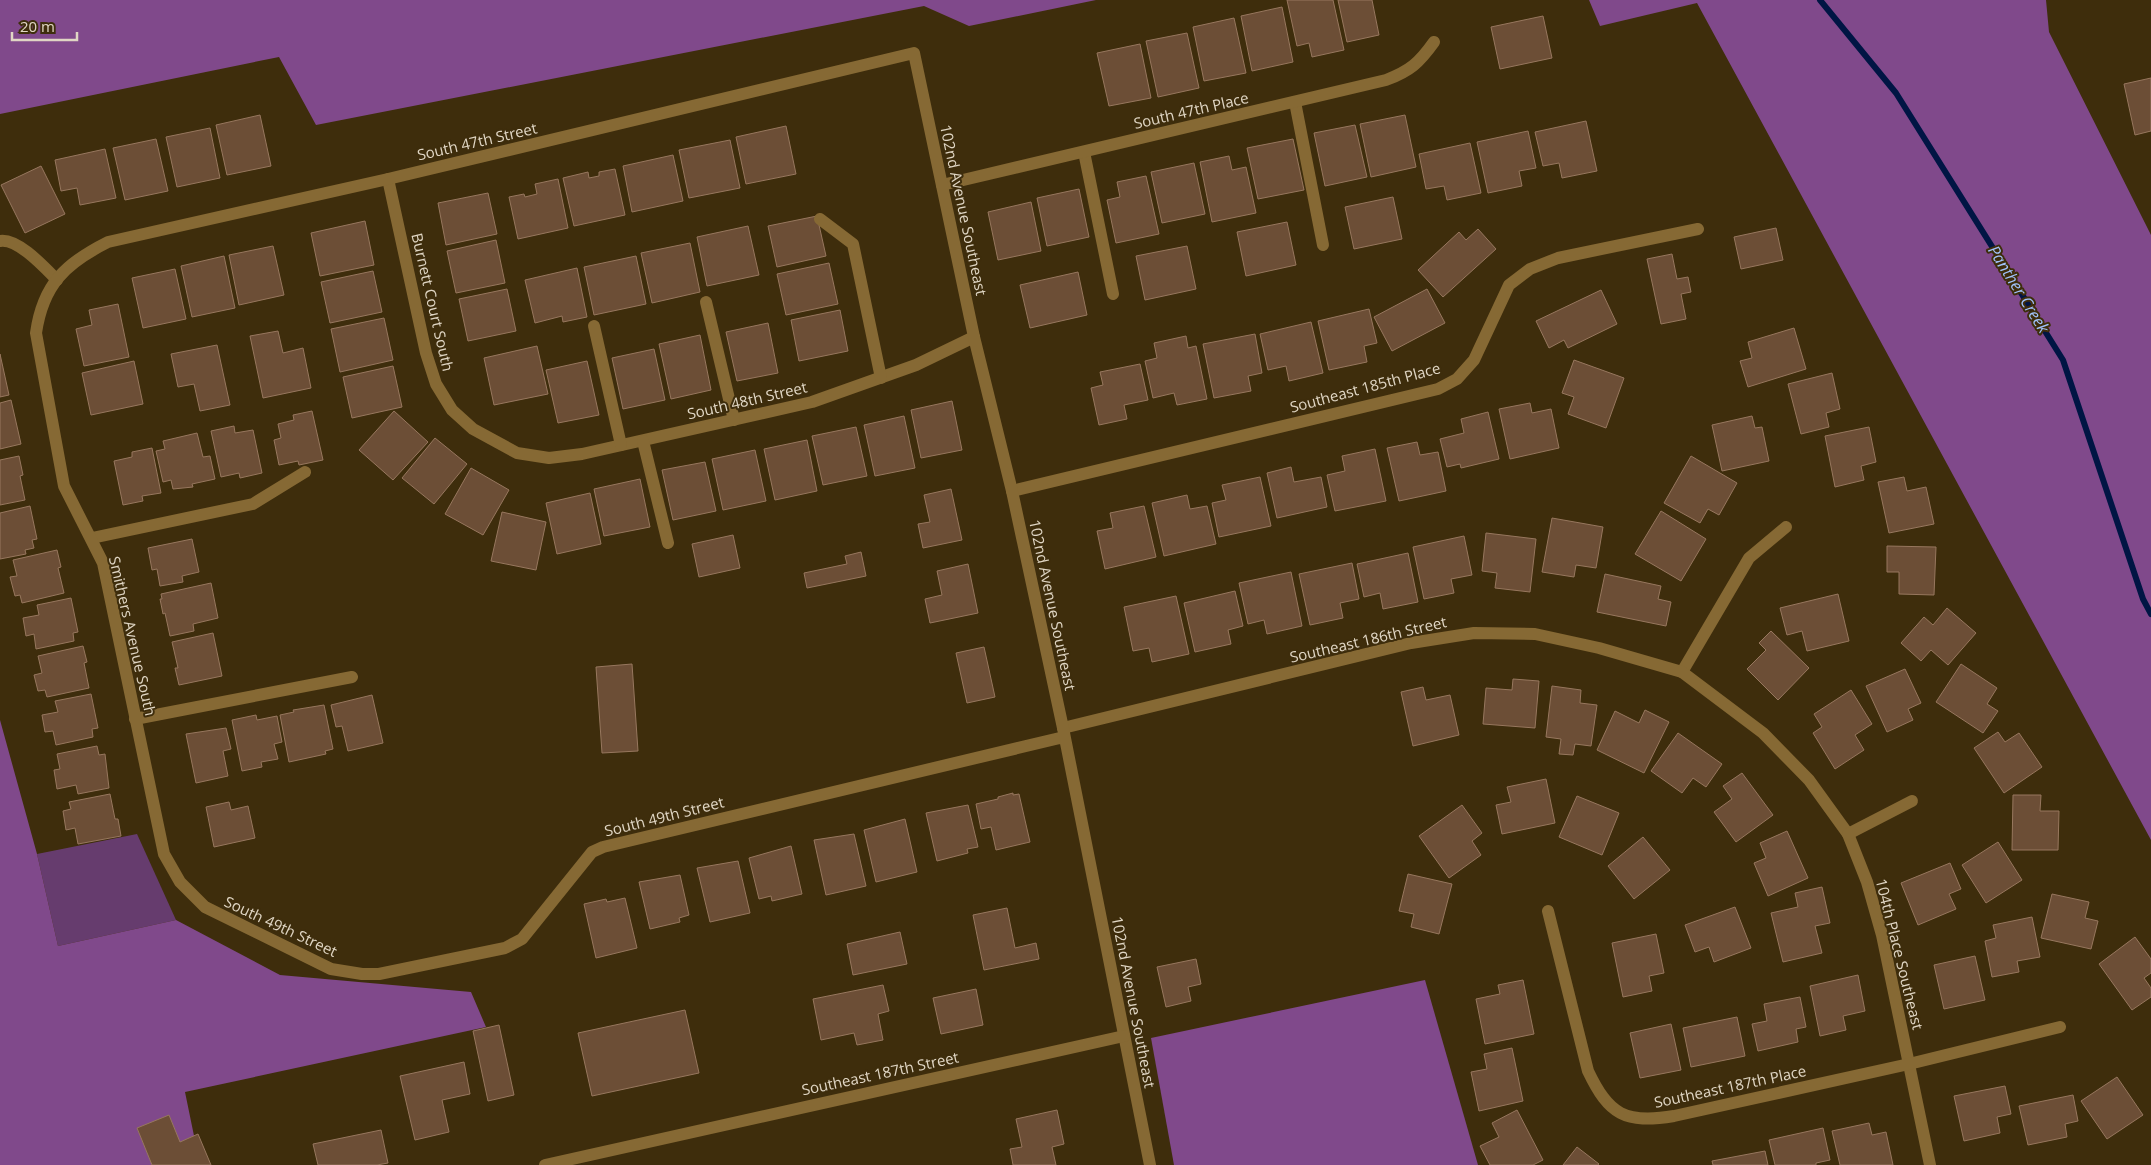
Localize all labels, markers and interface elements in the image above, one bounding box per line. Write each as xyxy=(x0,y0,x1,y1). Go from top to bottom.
scale bar xyxy=(12,10,78,42)
text: 20 m xyxy=(20,16,55,36)
street label: South 47th Place xyxy=(1132,87,1250,133)
street label: South 47th Street xyxy=(415,117,539,165)
street label: 102nd Avenue Southeast xyxy=(936,123,992,297)
street label: Burnett Court South xyxy=(407,231,459,373)
water label: Panther Creek xyxy=(1983,241,2055,338)
street label: Southeast 185th Place xyxy=(1288,357,1442,417)
street label: South 48th Street xyxy=(685,376,809,424)
street label: 102nd Avenue Southeast xyxy=(1025,518,1081,692)
street label: Smithers Avenue South xyxy=(105,554,161,718)
street label: Southeast 186th Street xyxy=(1288,611,1448,667)
street label: South 49th Street xyxy=(602,791,726,841)
street label: 104th Place Southeast xyxy=(1872,876,1928,1032)
street label: South 49th Street xyxy=(221,891,341,961)
street label: 102nd Avenue Southeast xyxy=(1108,915,1160,1089)
street label: Southeast 187th Street xyxy=(800,1047,960,1099)
street label: Southeast 187th Place xyxy=(1652,1060,1808,1112)

